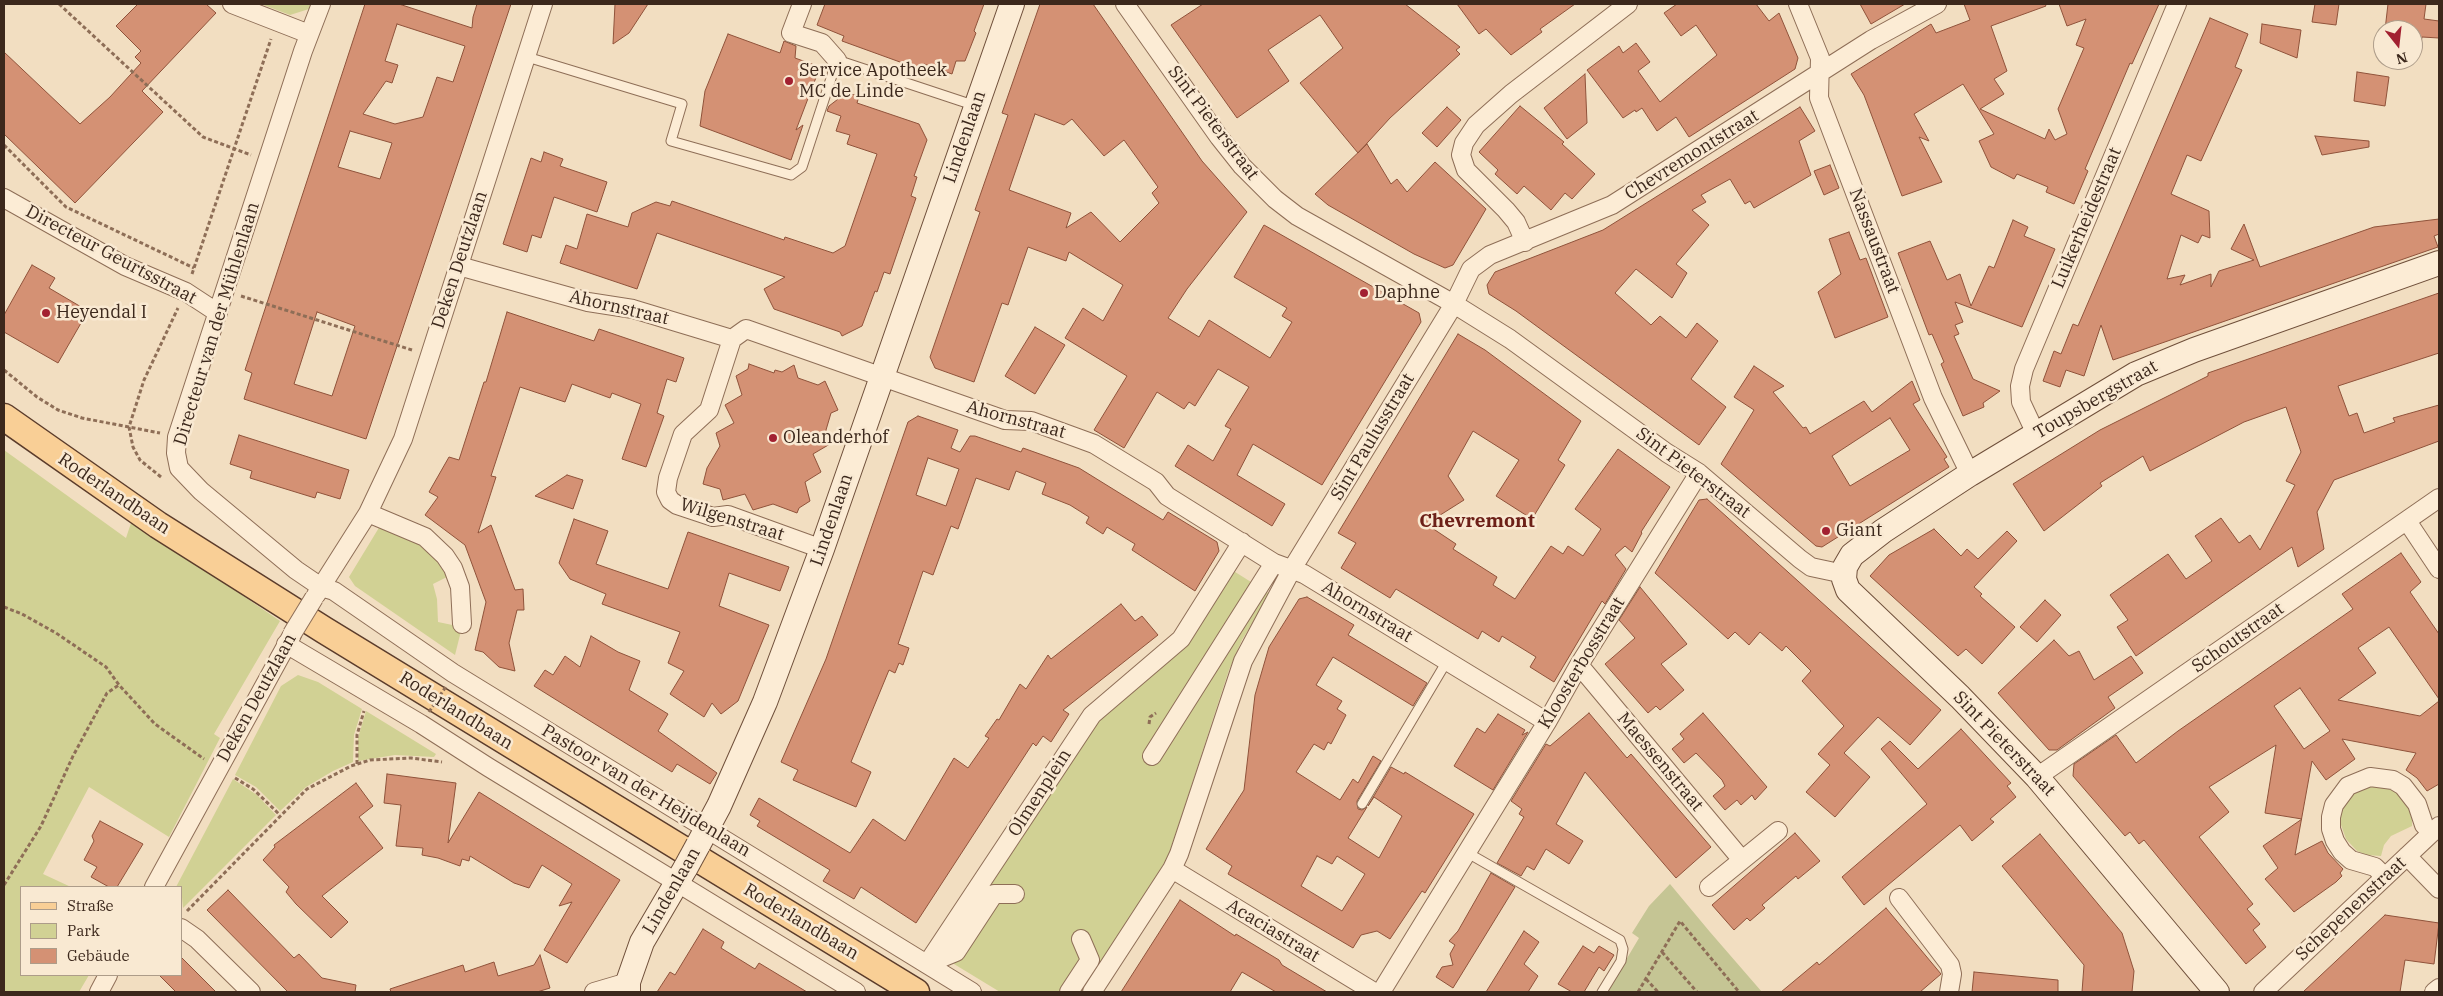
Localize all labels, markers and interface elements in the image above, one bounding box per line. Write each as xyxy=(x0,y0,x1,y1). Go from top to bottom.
north arrow xyxy=(2373,20,2423,70)
text: N xyxy=(2394,48,2410,69)
place label: Service Apotheek MC de Linde xyxy=(799,60,947,102)
street label: Sint Pieterstraat xyxy=(1163,62,1263,184)
marker: Service Apotheek MC de Linde xyxy=(783,75,795,87)
street label: Lindenlaan xyxy=(939,88,991,186)
street label: Chevremontstraat xyxy=(1621,105,1763,205)
street label: Luikerheidestraat xyxy=(2048,144,2126,292)
street label: Nassaustraat xyxy=(1844,185,1904,297)
street label: Deken Deutzlaan xyxy=(428,188,492,332)
street label: Directeur van der Mühlenlaan xyxy=(170,200,264,448)
street label: Directeur Geurtsstraat xyxy=(22,201,200,309)
place label: Daphne xyxy=(1374,282,1440,304)
street label: Ahornstraat xyxy=(567,286,671,330)
marker: Daphne xyxy=(1358,287,1370,299)
place label: Heyendal I xyxy=(56,302,147,324)
marker: Heyendal I xyxy=(40,307,52,319)
street label: Toupsbergstraat xyxy=(2030,356,2162,444)
street label: Sint Paulusstraat xyxy=(1327,370,1419,504)
street label: Ahornstraat xyxy=(964,396,1068,444)
street label: Sint Pieterstraat xyxy=(1632,423,1754,523)
place label: Oleanderhof xyxy=(783,427,888,449)
marker: Oleanderhof xyxy=(767,432,779,444)
street label: Roderlandbaan xyxy=(54,449,174,539)
street label: Lindenlaan xyxy=(806,471,858,569)
street label: Wilgenstraat xyxy=(677,494,787,546)
district label: Chevremont xyxy=(1419,511,1535,533)
place label: Giant xyxy=(1836,520,1882,542)
marker: Giant xyxy=(1820,525,1832,537)
street label: Ahornstraat xyxy=(1318,577,1416,647)
street label: Kloosterbosstraat xyxy=(1534,593,1630,733)
street label: Schoutstraat xyxy=(2188,598,2288,678)
street label: Deken Deutzlaan xyxy=(213,630,301,766)
street label: Roderlandbaan xyxy=(395,667,517,755)
street label: Sint Pieterstraat xyxy=(1948,687,2060,801)
street label: Maessenstraat xyxy=(1612,708,1708,816)
street label: Pastoor van der Heijdenlaan xyxy=(538,720,754,862)
street label: Olmenplein xyxy=(1004,745,1076,841)
street label: Lindenlaan xyxy=(639,844,705,938)
street label: Schepenenstraat xyxy=(2291,852,2411,966)
street label: Roderlandbaan xyxy=(740,879,862,965)
legend xyxy=(20,886,182,976)
street label: Acaciastraat xyxy=(1222,895,1324,967)
text: Straße xyxy=(67,896,114,915)
text: Park xyxy=(67,921,100,940)
text: Gebäude xyxy=(67,946,130,965)

